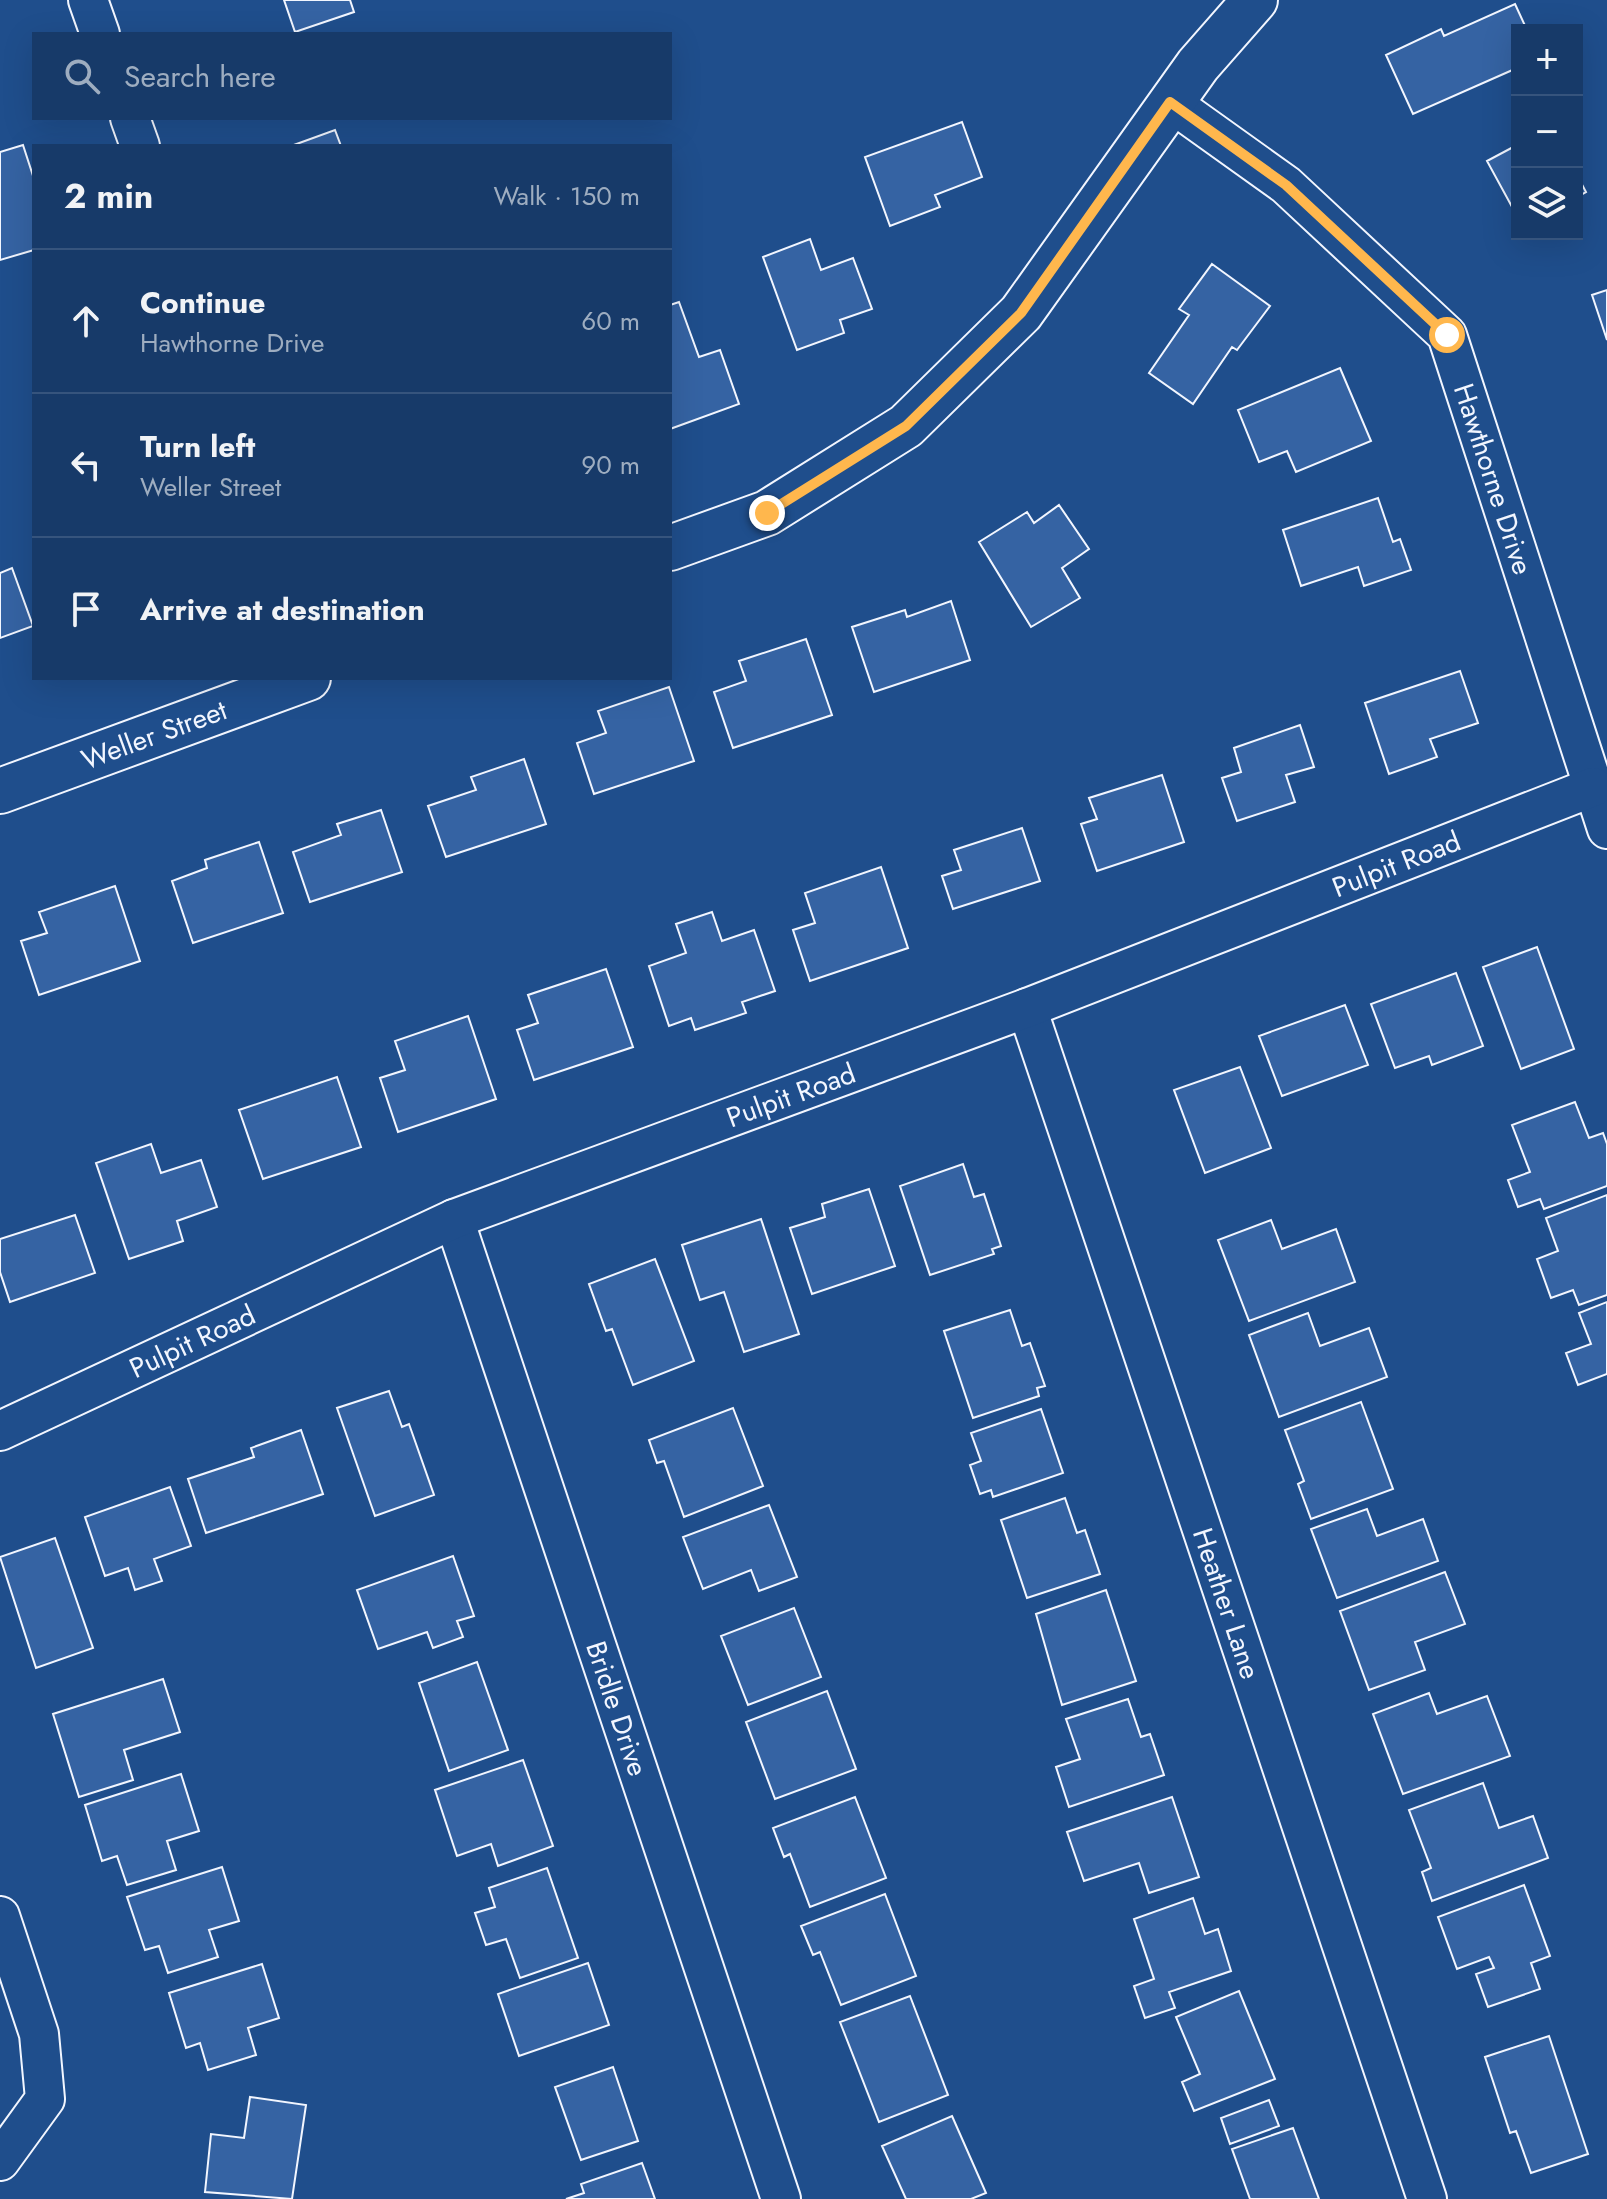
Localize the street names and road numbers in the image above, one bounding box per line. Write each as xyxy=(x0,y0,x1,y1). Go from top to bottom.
street label: Hawthorne Drive xyxy=(1443,378,1543,580)
street label: Weller Street xyxy=(76,689,233,780)
street label: Pulpit Road xyxy=(1326,821,1467,908)
street label: Pulpit Road xyxy=(721,1053,861,1138)
street label: Pulpit Road xyxy=(123,1295,262,1389)
street label: Heather Lane xyxy=(1182,1523,1271,1684)
street label: Bridle Drive xyxy=(575,1636,658,1782)

